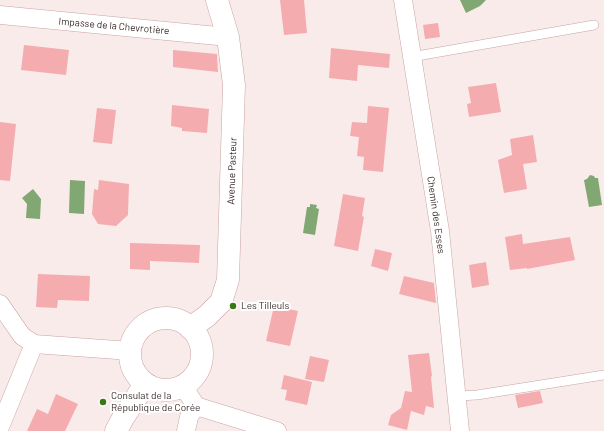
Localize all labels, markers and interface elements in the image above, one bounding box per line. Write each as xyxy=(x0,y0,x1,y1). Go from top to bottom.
street label: Impasse de la Chevrotière xyxy=(58,15,170,37)
street label: Avenue Pasteur xyxy=(225,137,239,205)
street label: Chemin des Esses xyxy=(425,176,447,254)
place label: Les Tilleuls xyxy=(241,300,289,312)
marker: Les Tilleuls xyxy=(228,301,238,311)
place label: Consulat de la République de Corée xyxy=(111,390,200,414)
marker: Consulat de la République de Corée xyxy=(98,397,108,407)

